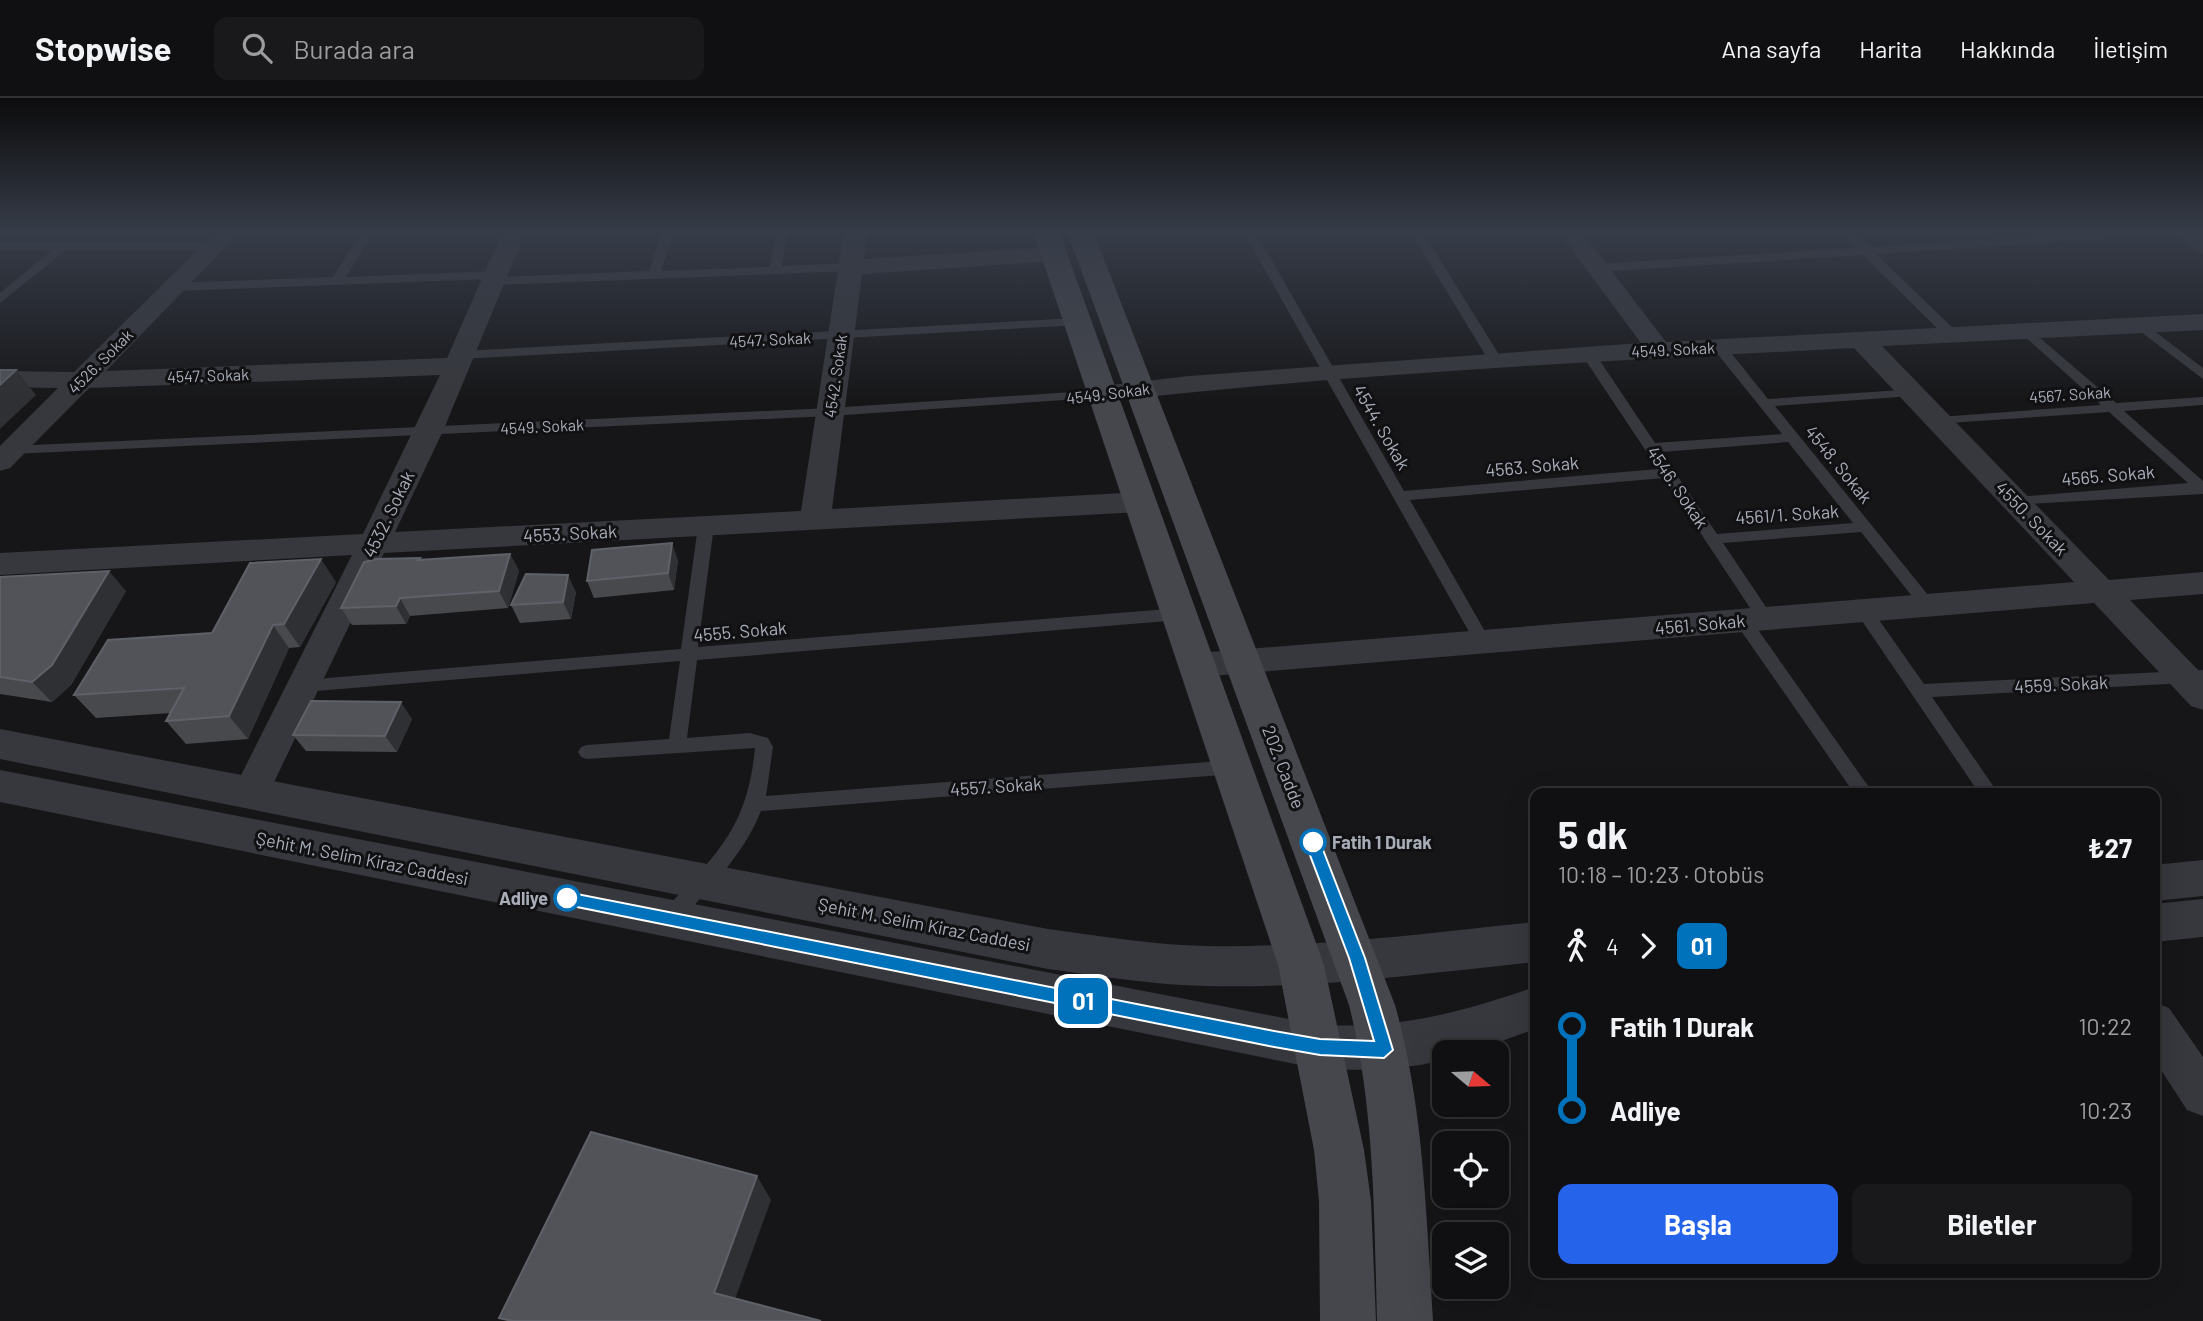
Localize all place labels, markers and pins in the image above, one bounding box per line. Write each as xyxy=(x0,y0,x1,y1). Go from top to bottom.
marker: Fatih 1 Durak xyxy=(1300,829,1326,855)
place label: Fatih 1 Durak xyxy=(1332,831,1432,853)
marker: Adliye xyxy=(554,885,580,911)
place label: Adliye xyxy=(499,887,548,909)

